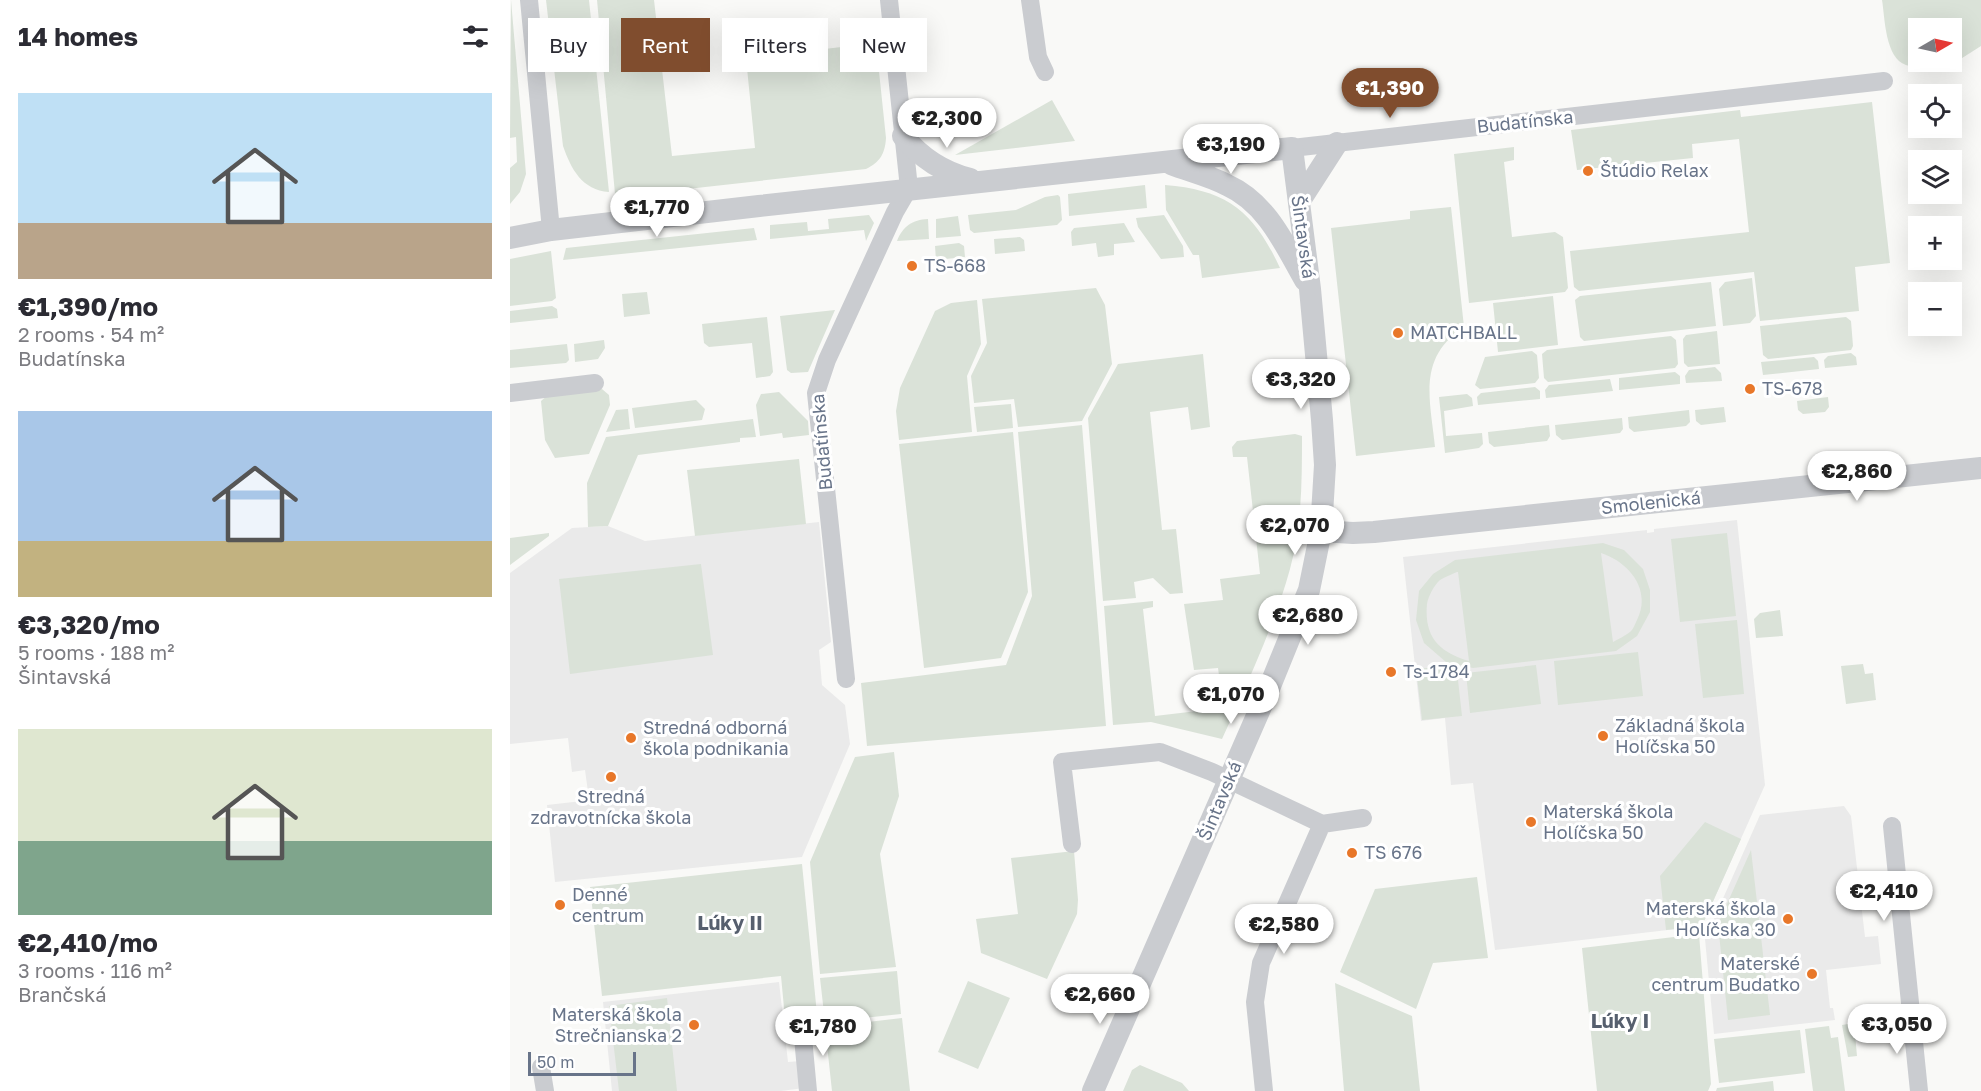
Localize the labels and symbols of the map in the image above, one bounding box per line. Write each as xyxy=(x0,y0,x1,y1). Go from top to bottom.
north arrow xyxy=(1908,18,1962,72)
pin: €1,390 xyxy=(1341,68,1439,119)
pin: €2,300 xyxy=(898,98,996,149)
street label: Budatínska xyxy=(1476,105,1574,137)
pin: €3,190 xyxy=(1182,124,1280,175)
place label: Štúdio Relax xyxy=(1600,159,1709,181)
marker: Štúdio Relax xyxy=(1581,164,1595,178)
pin: €1,770 xyxy=(608,187,706,238)
street label: Šintavská xyxy=(1287,194,1321,280)
place label: TS-668 xyxy=(924,254,986,276)
marker: TS-668 xyxy=(905,259,919,273)
place label: MATCHBALL xyxy=(1410,321,1517,343)
marker: MATCHBALL xyxy=(1391,326,1405,340)
pin: €3,320 xyxy=(1252,359,1350,410)
place label: TS-678 xyxy=(1762,377,1823,399)
marker: TS-678 xyxy=(1743,382,1757,396)
street label: Budatínska xyxy=(806,393,836,491)
pin: €2,860 xyxy=(1808,451,1906,502)
street label: Smolenická xyxy=(1600,486,1702,518)
pin: €2,070 xyxy=(1246,505,1344,556)
pin: €2,680 xyxy=(1259,595,1357,646)
place label: Ts-1784 xyxy=(1403,660,1470,682)
marker: Ts-1784 xyxy=(1384,665,1398,679)
pin: €1,070 xyxy=(1182,674,1280,725)
place label: Základná škola Holíčska 50 xyxy=(1615,714,1745,757)
place label: Stredná odborná škola podnikania xyxy=(643,716,789,759)
marker: Základná škola Holíčska 50 xyxy=(1596,729,1610,743)
marker: Stredná odborná škola podnikania xyxy=(624,731,638,745)
street label: Šintavská xyxy=(1193,758,1246,844)
marker: Stredná zdravotnícka škola xyxy=(604,770,618,784)
place label: Stredná zdravotnícka škola xyxy=(530,785,692,828)
place label: Materská škola Holíčska 50 xyxy=(1543,800,1673,843)
marker: Materská škola Holíčska 50 xyxy=(1524,815,1538,829)
place label: TS 676 xyxy=(1364,841,1422,863)
marker: TS 676 xyxy=(1345,846,1359,860)
pin: €2,410 xyxy=(1835,871,1933,922)
place label: Denné centrum xyxy=(572,883,644,926)
place label: Materská škola Holíčska 30 xyxy=(1646,897,1776,940)
marker: Denné centrum xyxy=(553,898,567,912)
pin: €2,580 xyxy=(1235,904,1333,955)
district label: Lúky II xyxy=(697,910,763,934)
marker: Materská škola Holíčska 30 xyxy=(1781,912,1795,926)
place label: Materské centrum Budatko xyxy=(1652,952,1800,995)
marker: Materské centrum Budatko xyxy=(1805,967,1819,981)
pin: €2,660 xyxy=(1051,974,1149,1025)
place label: Materská škola Strečnianska 2 xyxy=(552,1003,682,1046)
pin: €3,050 xyxy=(1848,1004,1946,1055)
pin: €1,780 xyxy=(774,1006,872,1057)
district label: Lúky I xyxy=(1591,1008,1649,1032)
marker: Materská škola Strečnianska 2 xyxy=(687,1018,701,1032)
scale bar xyxy=(528,1049,636,1076)

